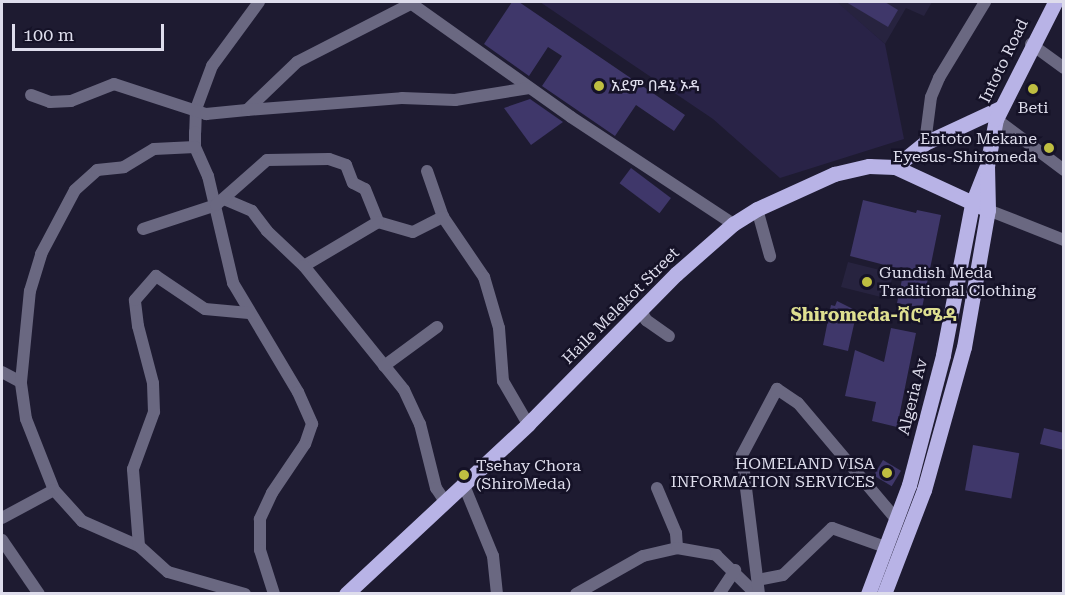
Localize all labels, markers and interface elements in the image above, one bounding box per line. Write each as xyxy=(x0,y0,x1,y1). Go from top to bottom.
scale bar xyxy=(15,12,166,50)
street label: Intoto Road xyxy=(975,16,1033,106)
text: 100 m xyxy=(23,24,74,45)
place label: አደም በዳኔ ኦዳ xyxy=(611,76,700,96)
marker: አደም በዳኔ ኦዳ xyxy=(592,79,606,93)
marker: Beti xyxy=(1026,82,1040,96)
place label: Beti xyxy=(1018,98,1048,118)
place label: Entoto Mekane Eyesus-Shiromeda xyxy=(893,129,1037,167)
marker: Entoto Mekane Eyesus-Shiromeda xyxy=(1042,141,1056,155)
street label: Haile Melekot Street xyxy=(559,244,683,368)
place label: Gundish Meda Traditional Clothing xyxy=(879,263,1036,301)
marker: Gundish Meda Traditional Clothing xyxy=(860,275,874,289)
district label: Shiromeda-ሽሮሜዳ xyxy=(790,304,958,326)
street label: Algeria Av xyxy=(894,357,932,437)
place label: HOMELAND VISA INFORMATION SERVICES xyxy=(671,454,875,492)
place label: Tsehay Chora (ShiroMeda) xyxy=(476,456,581,494)
marker: HOMELAND VISA INFORMATION SERVICES xyxy=(880,466,894,480)
marker: Tsehay Chora (ShiroMeda) xyxy=(457,468,471,482)

